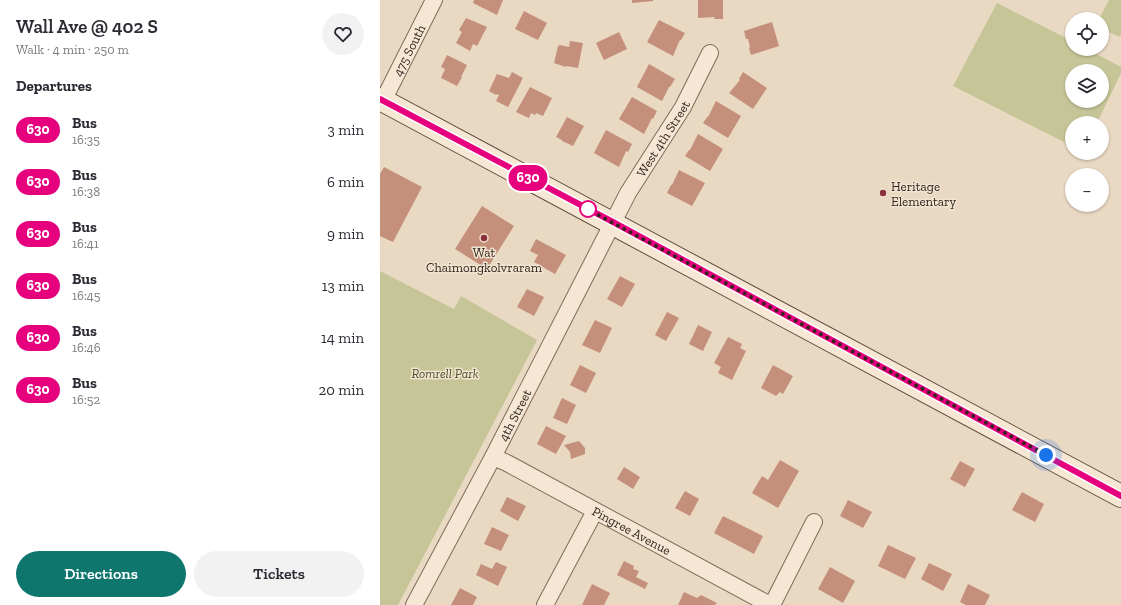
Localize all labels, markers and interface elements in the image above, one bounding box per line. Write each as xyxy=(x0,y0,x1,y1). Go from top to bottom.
map controls xyxy=(1065,12,1109,212)
button: locate xyxy=(1065,12,1109,56)
button: heart xyxy=(322,13,364,55)
text: Wall Ave @ 402 S xyxy=(16,15,158,38)
street label: 475 South xyxy=(389,21,428,78)
text: Walk · 4 min · 250 m xyxy=(16,42,129,57)
button: layers xyxy=(1065,64,1109,108)
text: Departures xyxy=(16,77,92,95)
street label: West 4th Street xyxy=(633,98,693,179)
text: Bus xyxy=(72,114,97,132)
button: + xyxy=(1065,116,1109,160)
text: 630 xyxy=(26,121,50,138)
text: 3 min xyxy=(328,121,364,139)
text: 16:35 xyxy=(72,132,100,147)
line badge: 630 xyxy=(505,165,551,191)
text: Bus xyxy=(72,166,97,184)
button: − xyxy=(1065,168,1109,212)
text: 630 xyxy=(516,169,540,186)
text: 630 xyxy=(26,173,50,190)
text: 6 min xyxy=(327,173,364,191)
place label: Heritage Elementary xyxy=(891,179,957,209)
text: 16:38 xyxy=(72,184,100,199)
marker: Heritage Elementary xyxy=(878,188,888,198)
unlabelled marker xyxy=(579,200,597,218)
text: Bus xyxy=(72,218,97,236)
text: 630 xyxy=(26,225,50,242)
text: 9 min xyxy=(327,225,364,243)
marker: Wat Chaimongkolvraram xyxy=(479,233,489,243)
text: 16:41 xyxy=(72,236,99,251)
place label: Wat Chaimongkolvraram xyxy=(426,245,543,275)
text: Bus xyxy=(72,270,97,288)
text: 630 xyxy=(26,277,50,294)
text: 13 min xyxy=(322,277,364,295)
text: 16:45 xyxy=(72,288,100,303)
text: Bus xyxy=(72,322,97,340)
text: 630 xyxy=(26,329,50,346)
text: 14 min xyxy=(321,329,364,347)
text: 16:46 xyxy=(72,340,101,355)
park label: Romrell Park xyxy=(411,366,479,381)
text: Bus xyxy=(72,374,97,392)
text: 630 xyxy=(26,381,50,398)
text: 20 min xyxy=(318,381,364,399)
street label: 4th Street xyxy=(495,386,534,443)
text: 16:52 xyxy=(72,392,100,407)
your location xyxy=(1036,445,1056,465)
street label: Pingree Avenue xyxy=(590,503,674,558)
button: Directions xyxy=(16,551,186,597)
button: Tickets xyxy=(194,551,364,597)

